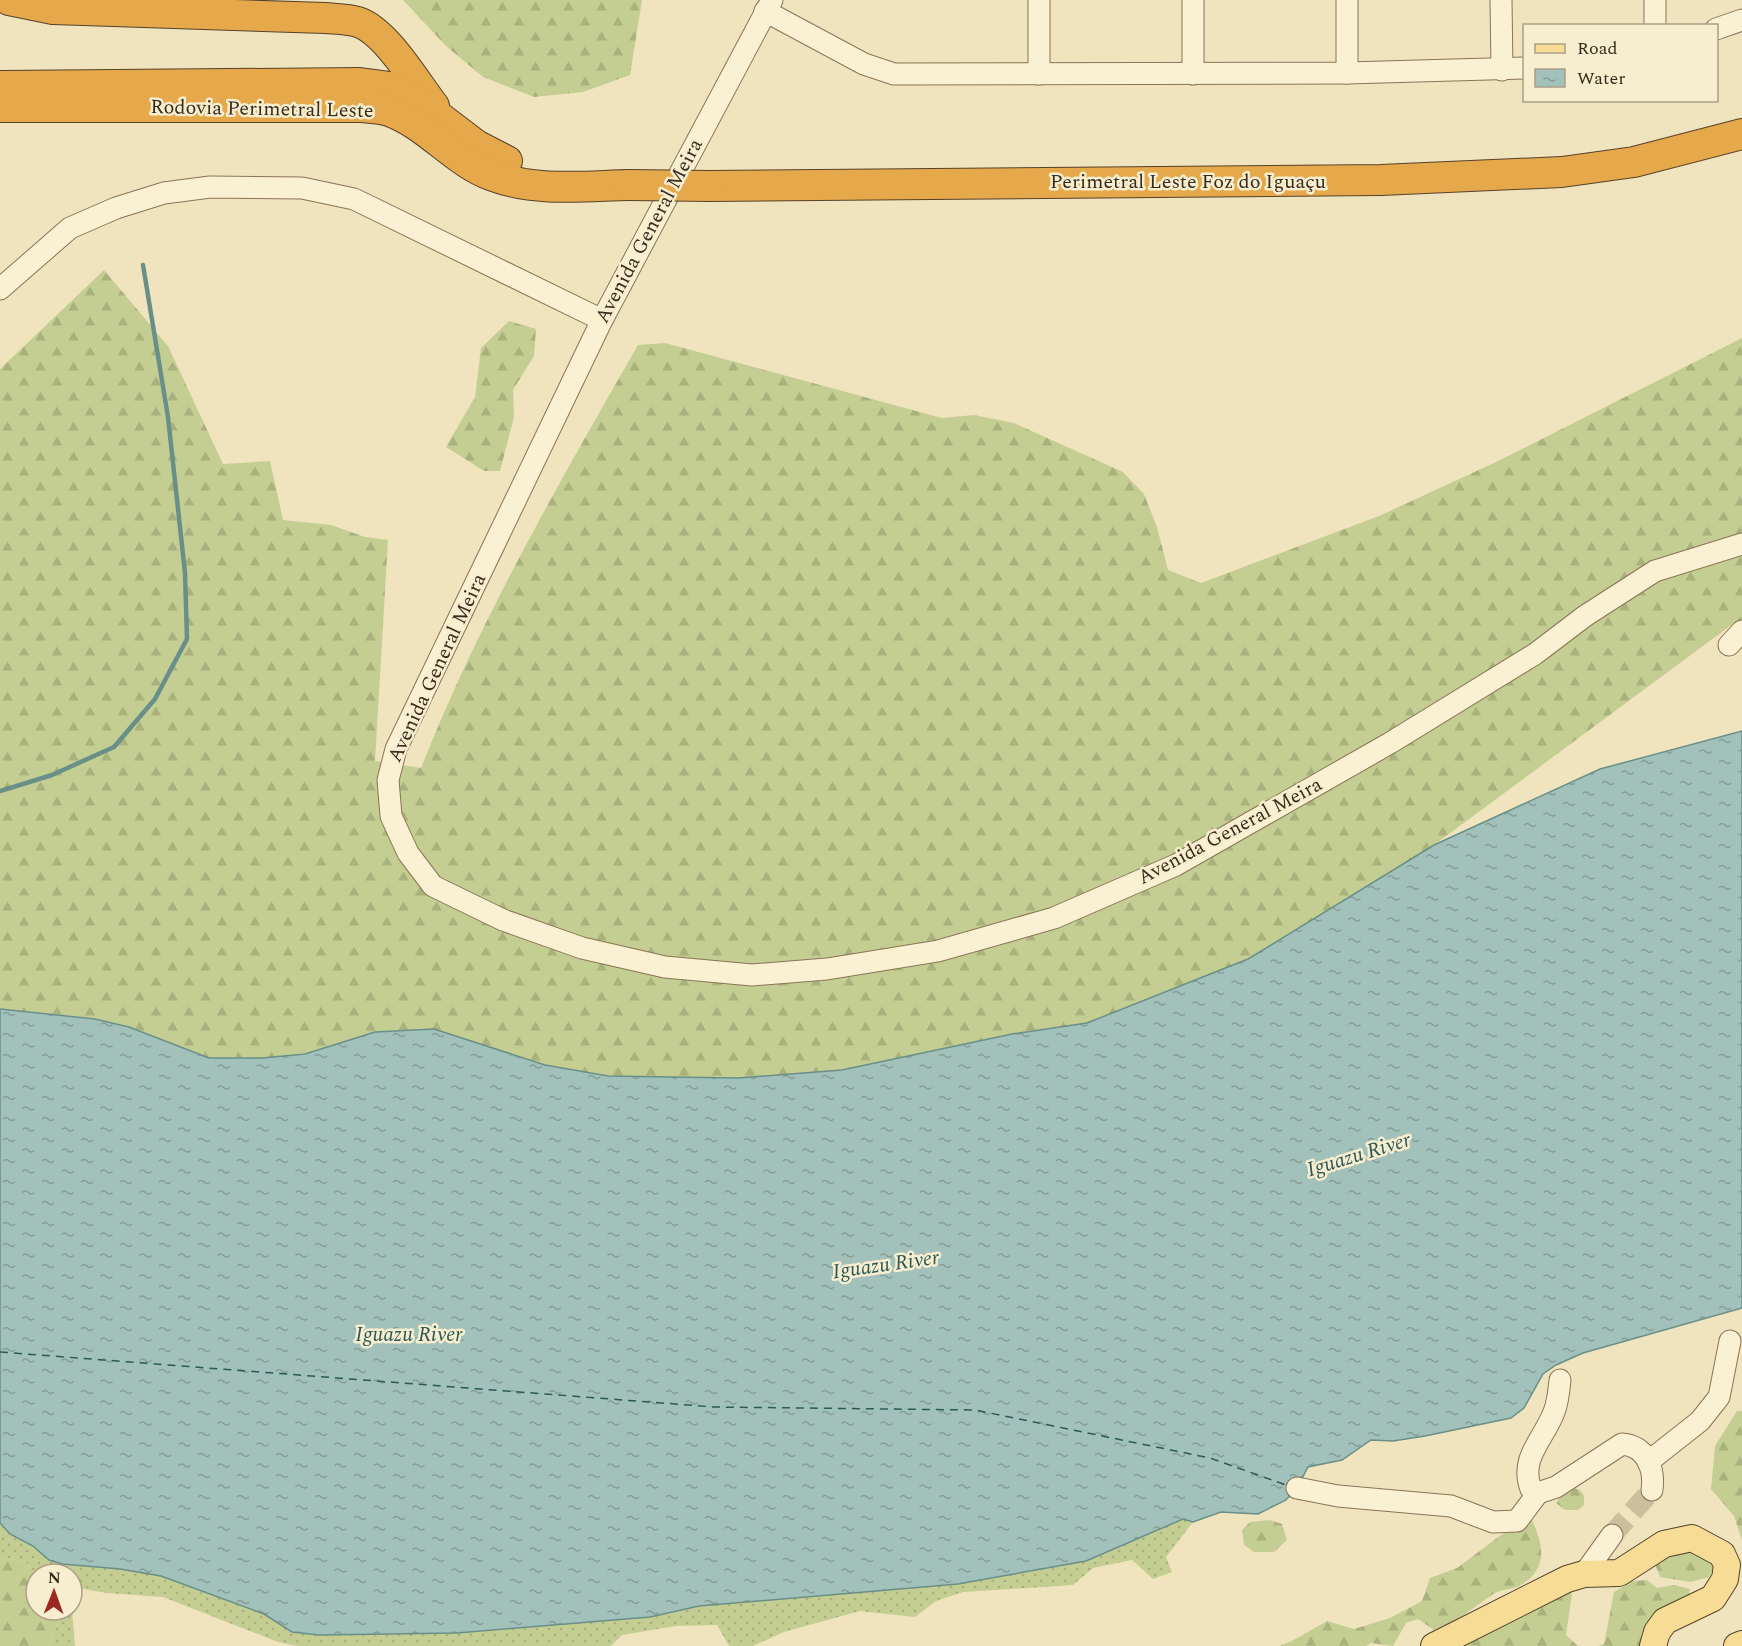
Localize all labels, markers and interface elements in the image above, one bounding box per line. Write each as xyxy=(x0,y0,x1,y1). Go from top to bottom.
legend xyxy=(1523,24,1718,102)
text: Road xyxy=(1577,35,1618,62)
text: Water xyxy=(1577,65,1625,92)
street label: Rodovia Perimetral Leste xyxy=(150,92,374,126)
street label: Avenida General Meira xyxy=(588,133,711,329)
street label: Perimetral Leste Foz do Iguaçu xyxy=(1050,167,1326,197)
street label: Avenida General Meira xyxy=(380,568,494,767)
street label: Avenida General Meira xyxy=(1132,769,1328,892)
water label: Iguazu River xyxy=(1303,1124,1416,1186)
water label: Iguazu River xyxy=(831,1242,942,1288)
water label: Iguazu River xyxy=(355,1319,463,1351)
north arrow xyxy=(24,1562,84,1622)
text: N xyxy=(48,1566,61,1590)

